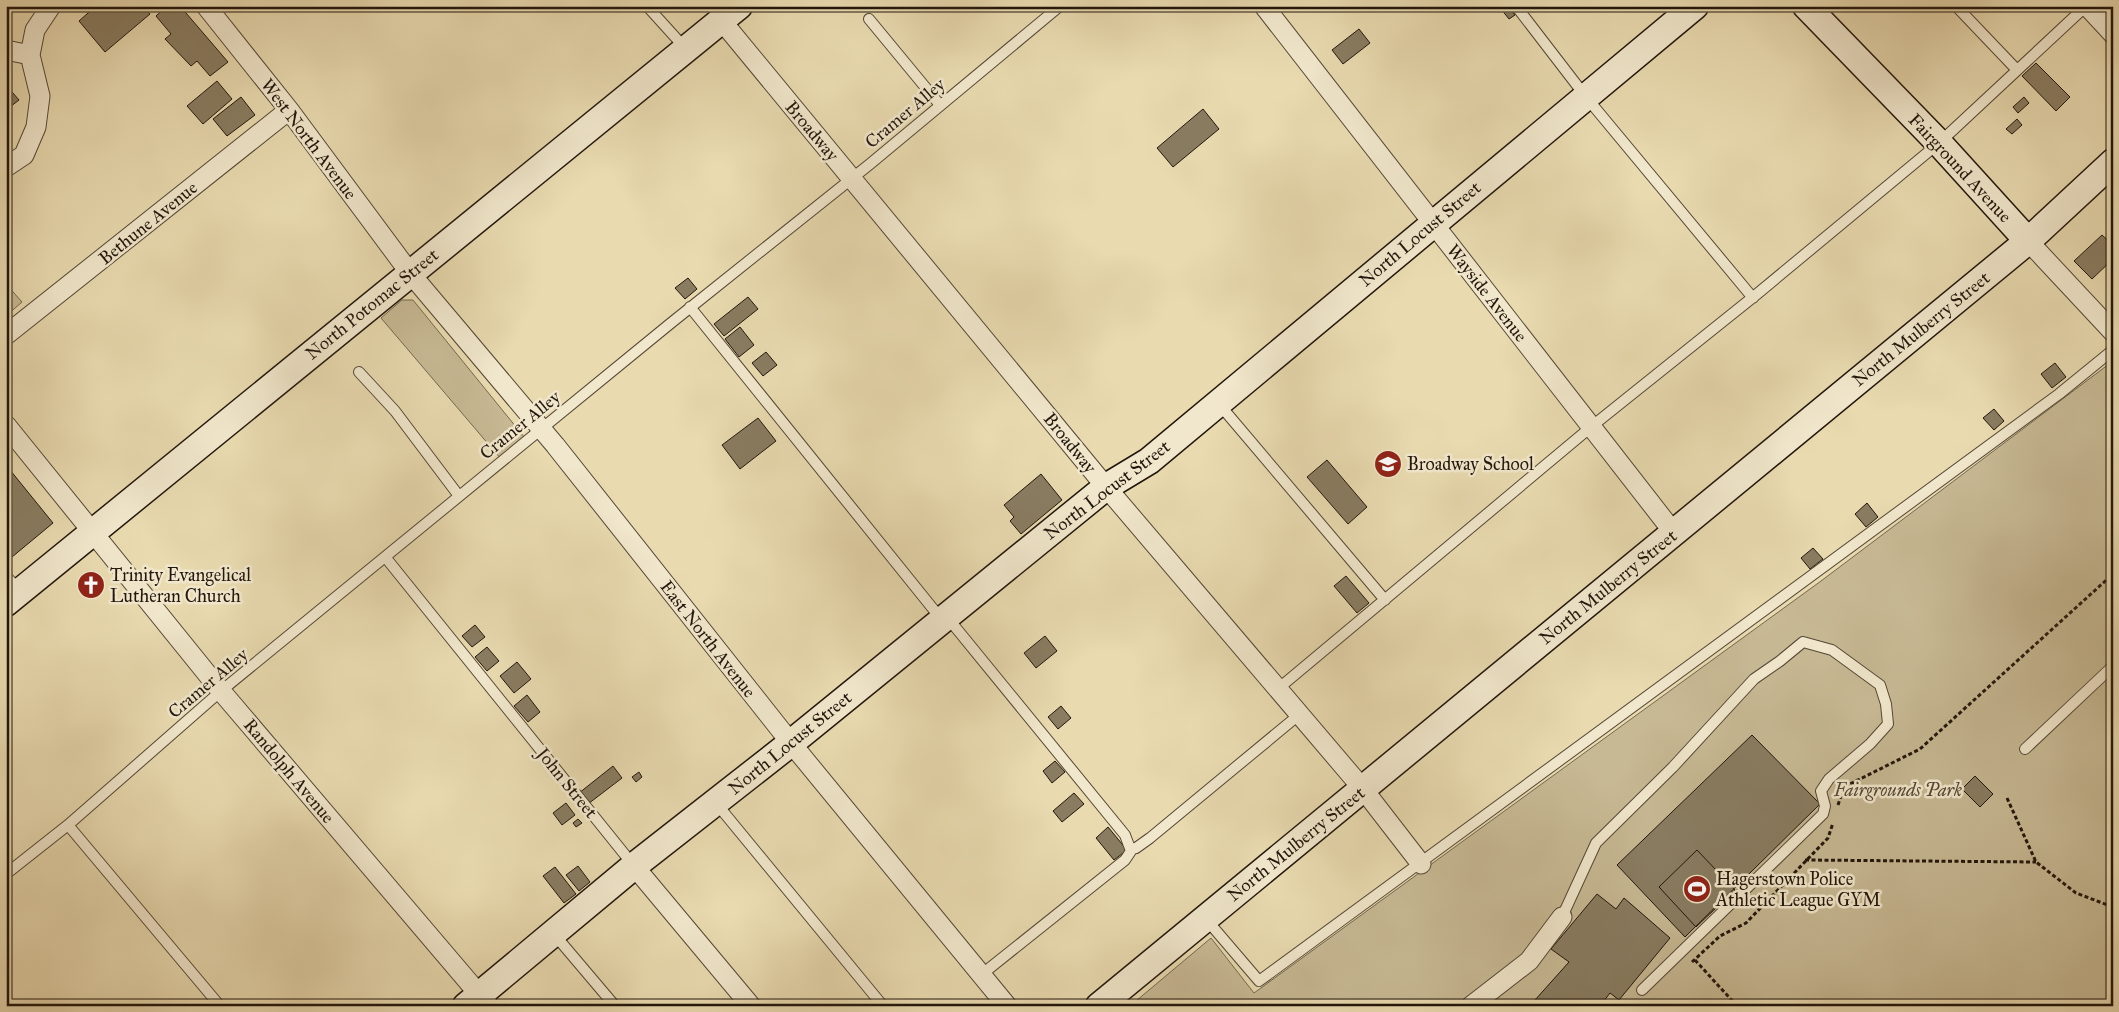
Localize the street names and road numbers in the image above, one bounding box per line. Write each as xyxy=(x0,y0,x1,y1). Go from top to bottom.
street label: Cramer Alley xyxy=(861,73,950,153)
street label: West North Avenue xyxy=(256,74,362,204)
street label: Broadway xyxy=(780,96,844,166)
street label: Fairground Avenue xyxy=(1903,109,2016,228)
street label: North Locust Street xyxy=(1355,176,1486,291)
street label: Bethune Avenue xyxy=(94,177,202,269)
street label: Wayside Avenue xyxy=(1442,240,1532,346)
street label: North Potomac Street xyxy=(301,243,443,364)
street label: North Mulberry Street xyxy=(1848,266,1995,391)
street label: Cramer Alley xyxy=(475,385,565,464)
street label: Broadway xyxy=(1039,408,1101,478)
street label: North Locust Street xyxy=(1040,435,1175,545)
street label: North Mulberry Street xyxy=(1535,524,1682,649)
street label: East North Avenue xyxy=(655,576,761,702)
street label: Cramer Alley xyxy=(164,643,253,723)
street label: North Locust Street xyxy=(724,686,857,799)
street label: Randolph Avenue xyxy=(239,714,339,828)
street label: John Street xyxy=(530,742,602,824)
street label: North Mulberry Street xyxy=(1223,781,1370,906)

